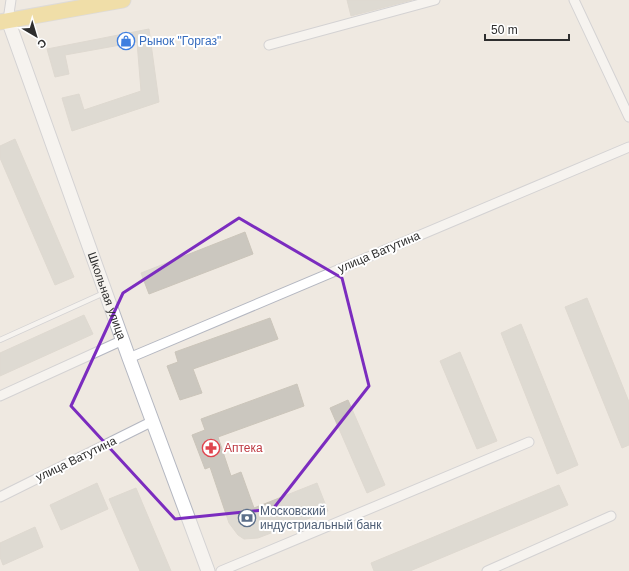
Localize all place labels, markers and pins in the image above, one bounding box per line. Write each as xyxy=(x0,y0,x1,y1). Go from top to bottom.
shop icon: Рынок "Горгаз" xyxy=(116,31,136,51)
place label: Рынок "Горгаз" xyxy=(139,34,221,48)
pharmacy icon: Аптека xyxy=(201,438,221,458)
place label: Аптека xyxy=(224,441,263,455)
place label: Московский индустриальный банк xyxy=(260,504,382,532)
bank icon: Московский индустриальный банк xyxy=(237,508,257,528)

